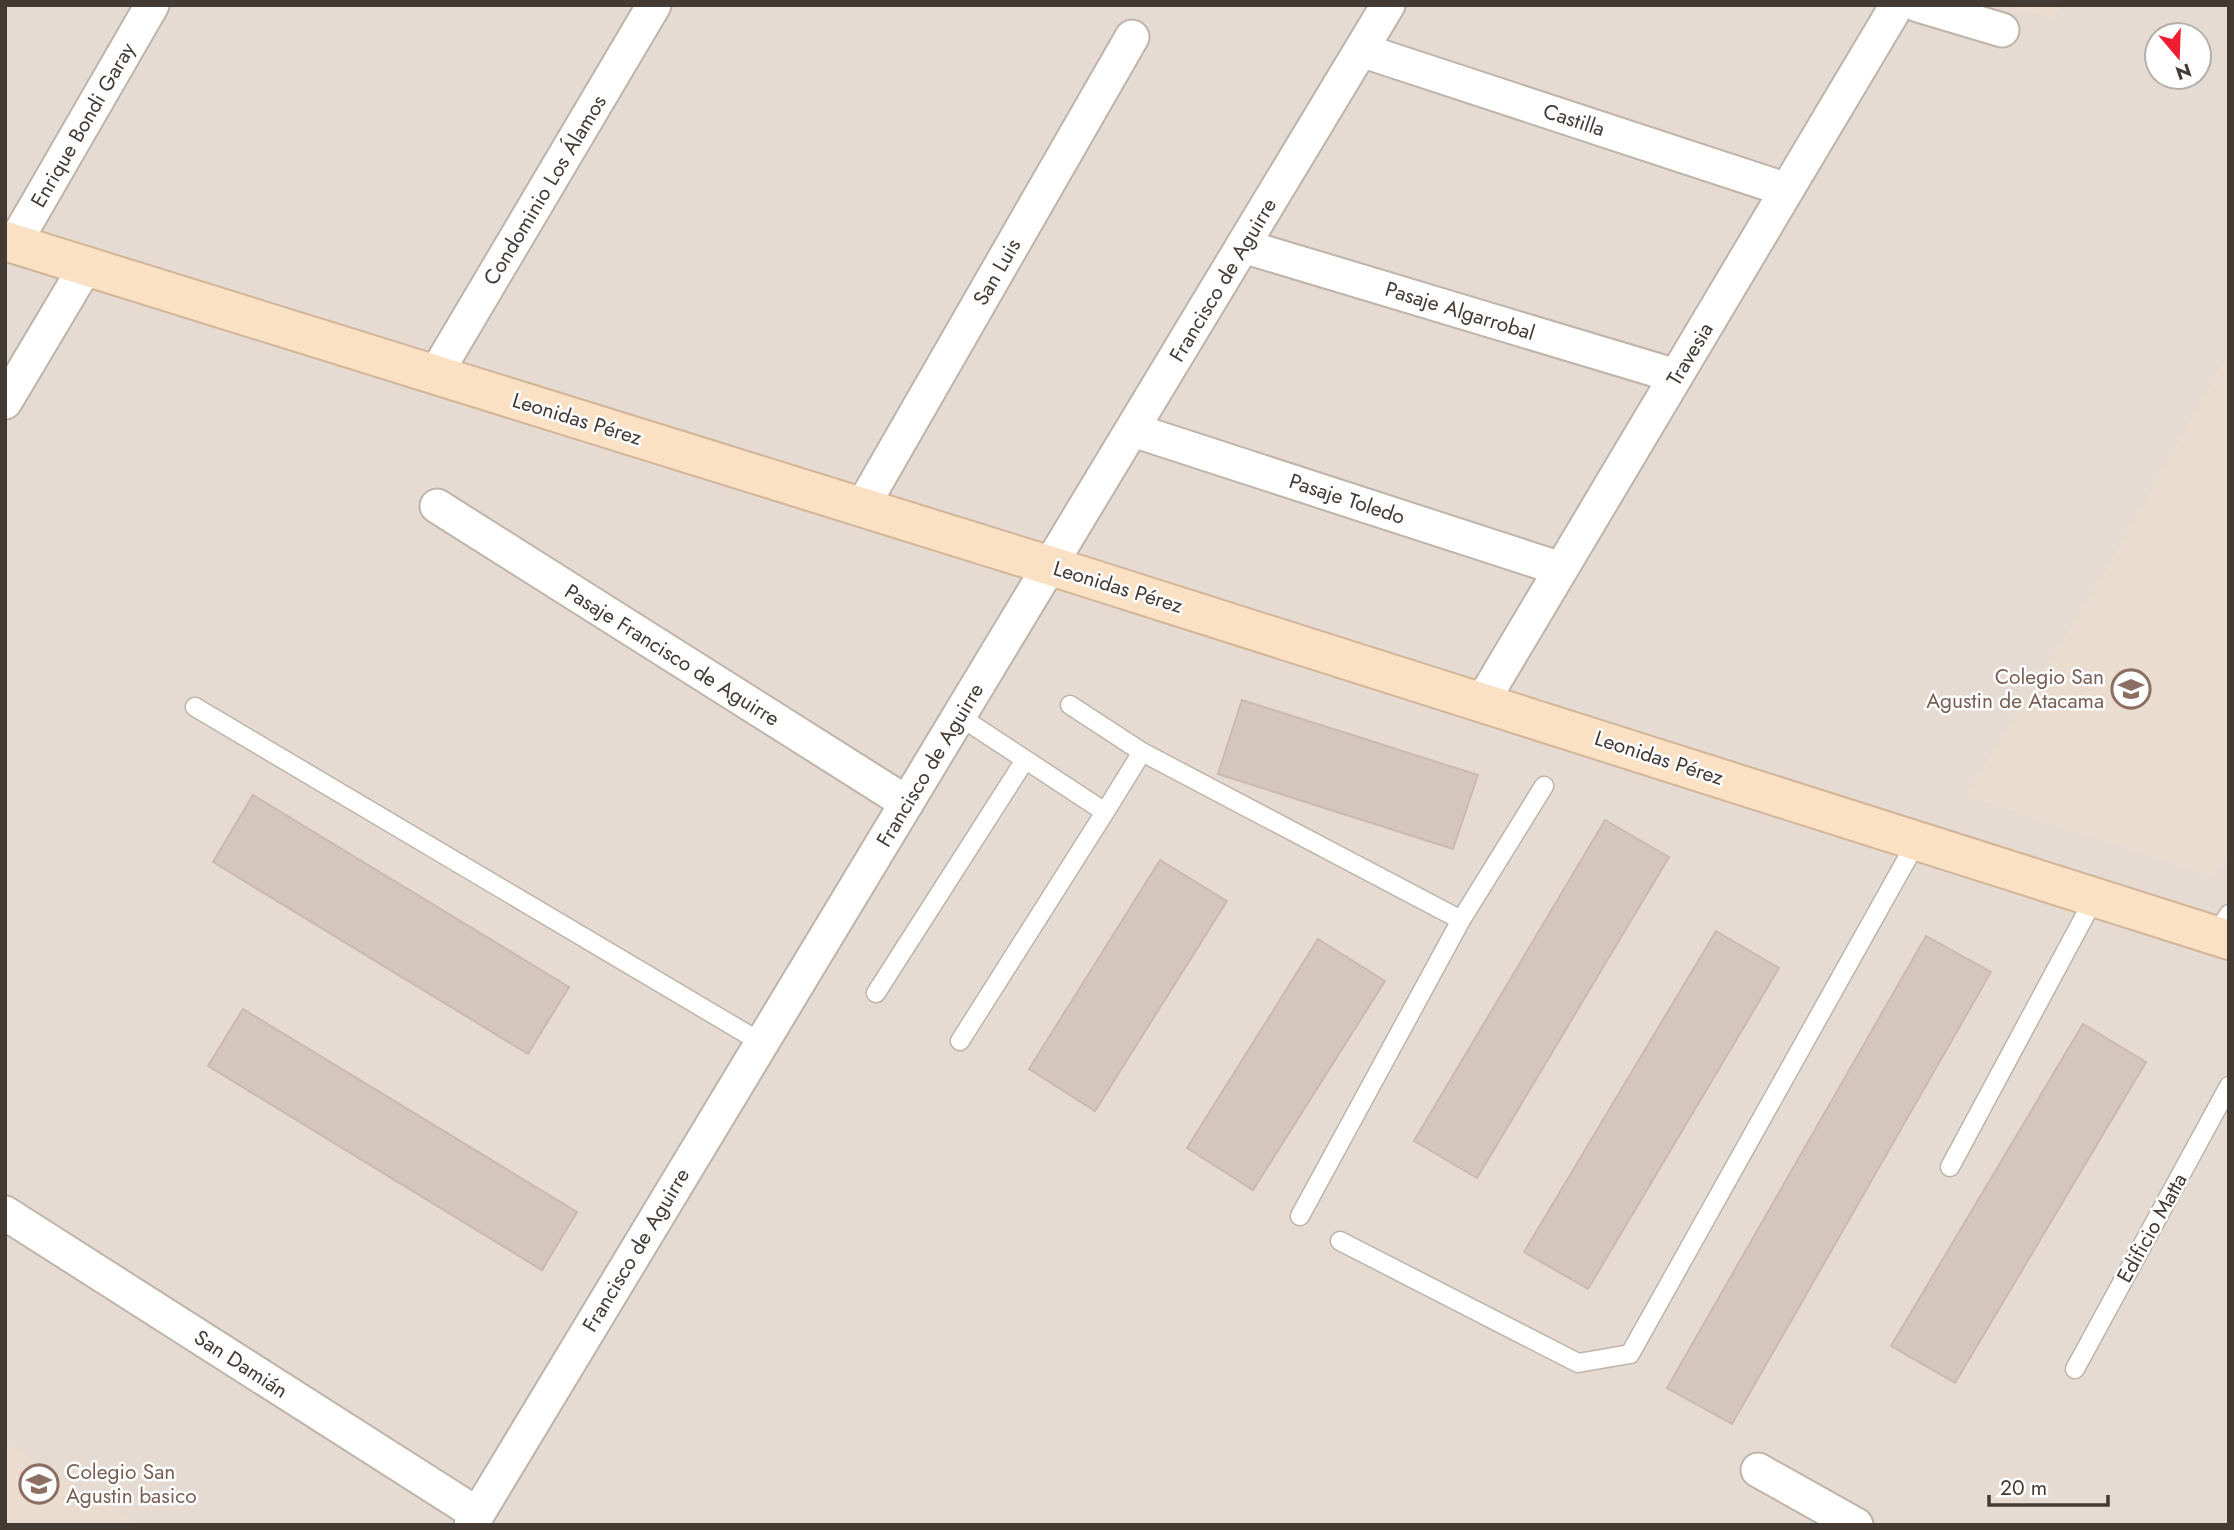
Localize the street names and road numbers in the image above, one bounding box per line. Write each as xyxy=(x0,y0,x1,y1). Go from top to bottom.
street label: Enrique Bondi Garay xyxy=(23,36,143,213)
street label: Condominio Los Álamos xyxy=(476,89,614,291)
street label: Castilla xyxy=(1539,96,1609,144)
street label: Francisco de Aguirre xyxy=(1162,192,1284,368)
street label: San Luis xyxy=(966,233,1028,311)
street label: Pasaje Algarrobal xyxy=(1381,274,1539,348)
street label: Travesia xyxy=(1659,317,1721,391)
street label: Leonidas Pérez xyxy=(509,385,646,453)
street label: Pasaje Toledo xyxy=(1285,466,1409,532)
street label: Leonidas Pérez xyxy=(1050,553,1187,621)
street label: Pasaje Francisco de Aguirre xyxy=(559,576,785,734)
street label: Francisco de Aguirre xyxy=(869,677,991,853)
street label: Leonidas Pérez xyxy=(1591,723,1728,793)
street label: Francisco de Aguirre xyxy=(575,1162,697,1338)
street label: Edificio Matta xyxy=(2110,1168,2194,1288)
street label: San Damián xyxy=(188,1322,294,1406)

